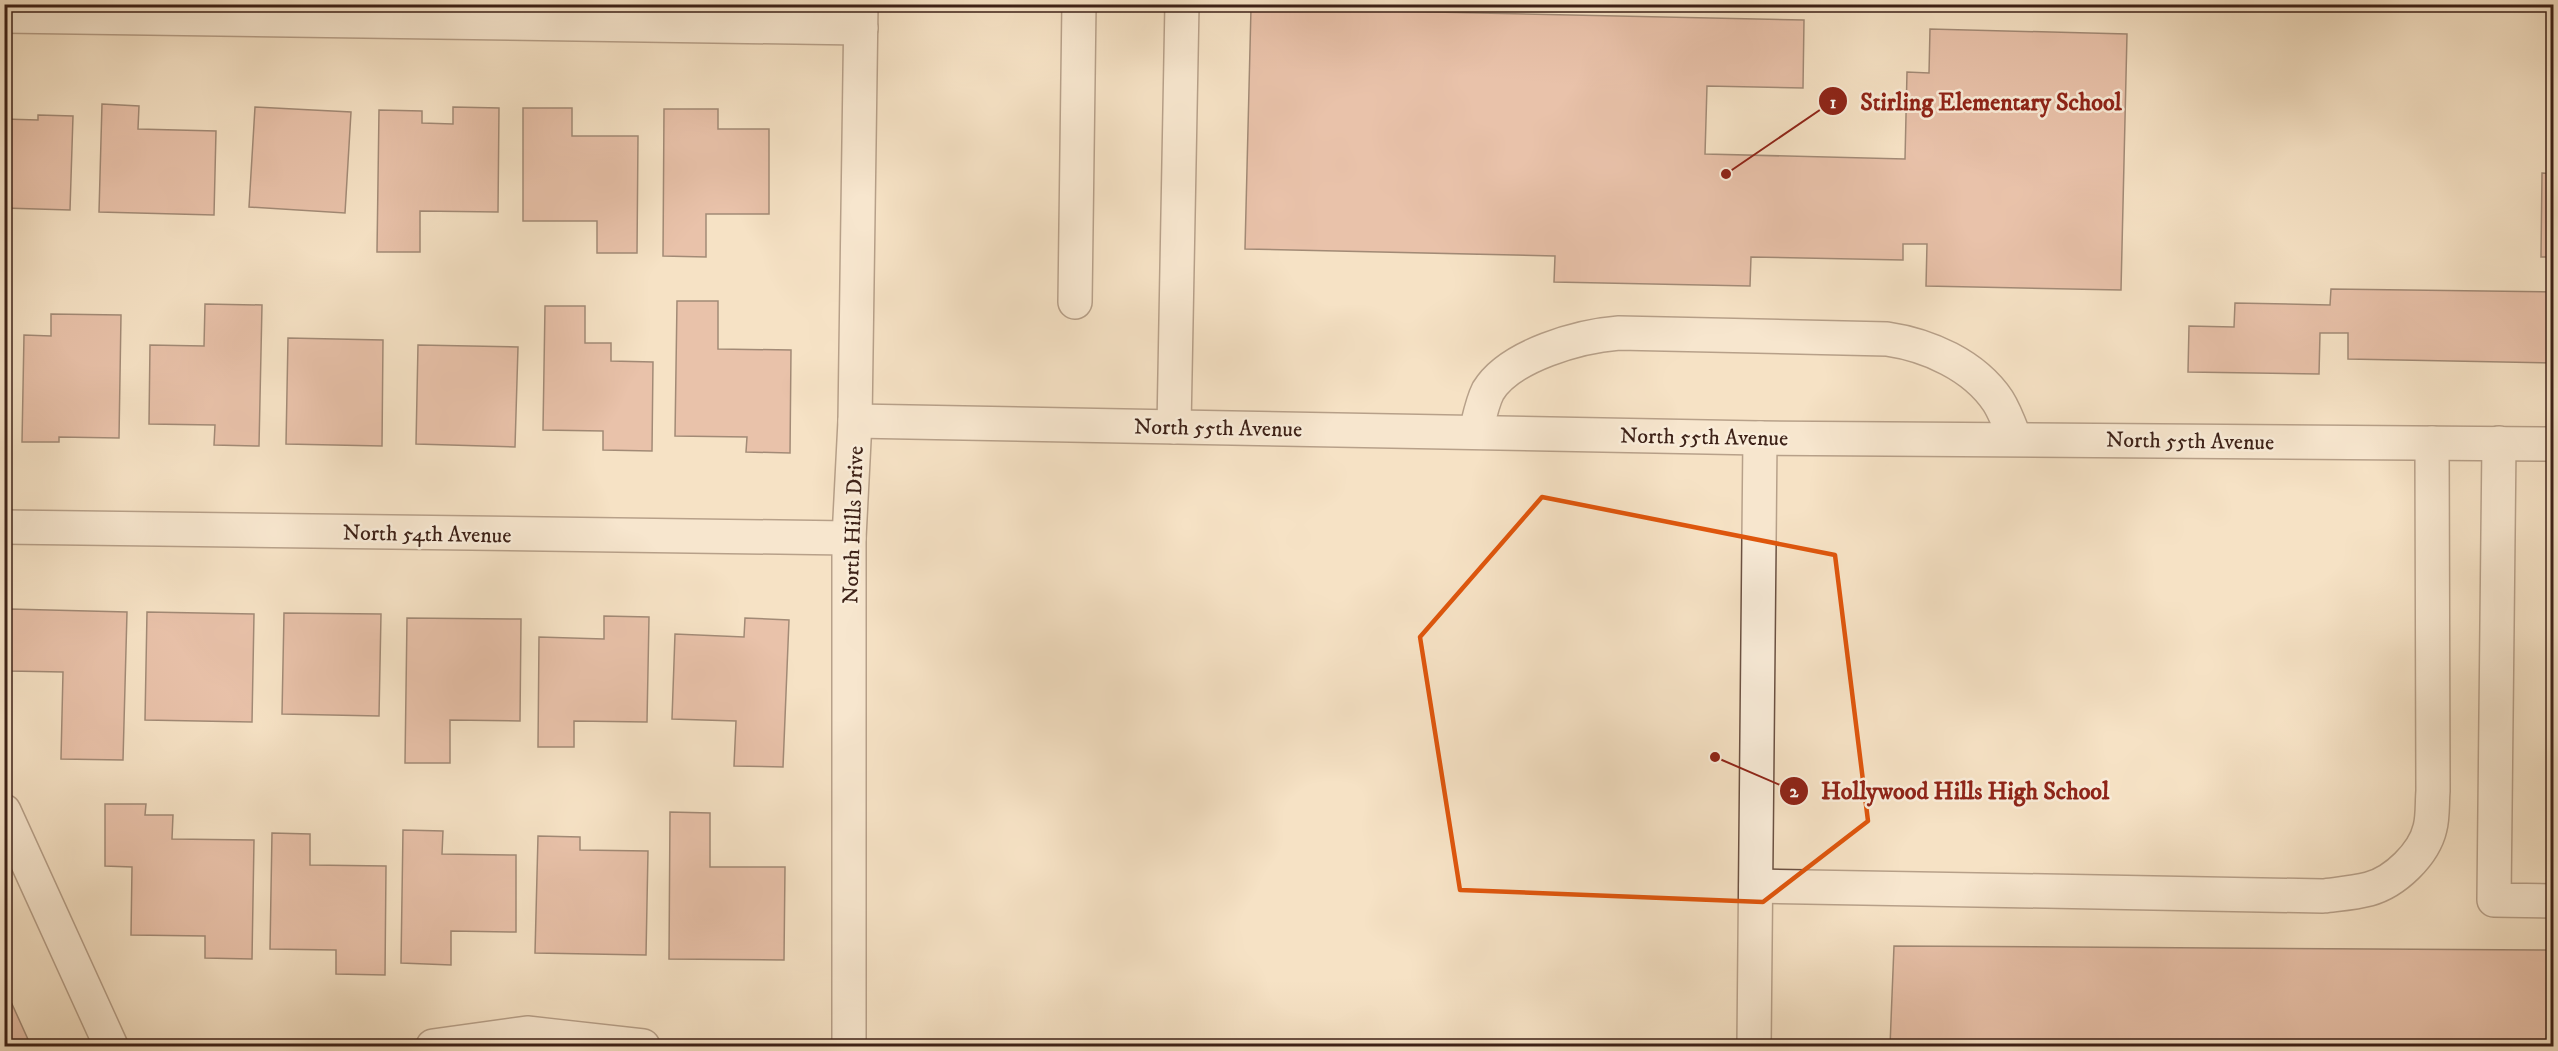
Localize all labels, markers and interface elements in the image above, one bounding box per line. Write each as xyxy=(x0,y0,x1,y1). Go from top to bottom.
callout: Stirling Elementary School xyxy=(1818,80,2134,122)
text: Stirling Elementary School xyxy=(1860,88,2123,118)
text: 1 xyxy=(1830,92,1837,114)
street label: North 55th Avenue xyxy=(1134,414,1302,443)
street label: North 55th Avenue xyxy=(1620,423,1788,452)
street label: North 55th Avenue xyxy=(2106,427,2274,456)
street label: North Hills Drive xyxy=(837,446,870,605)
street label: North 54th Avenue xyxy=(342,520,512,549)
callout: Hollywood Hills High School xyxy=(1779,770,2121,812)
text: Hollywood Hills High School xyxy=(1821,777,2110,807)
text: 2 xyxy=(1790,781,1800,803)

